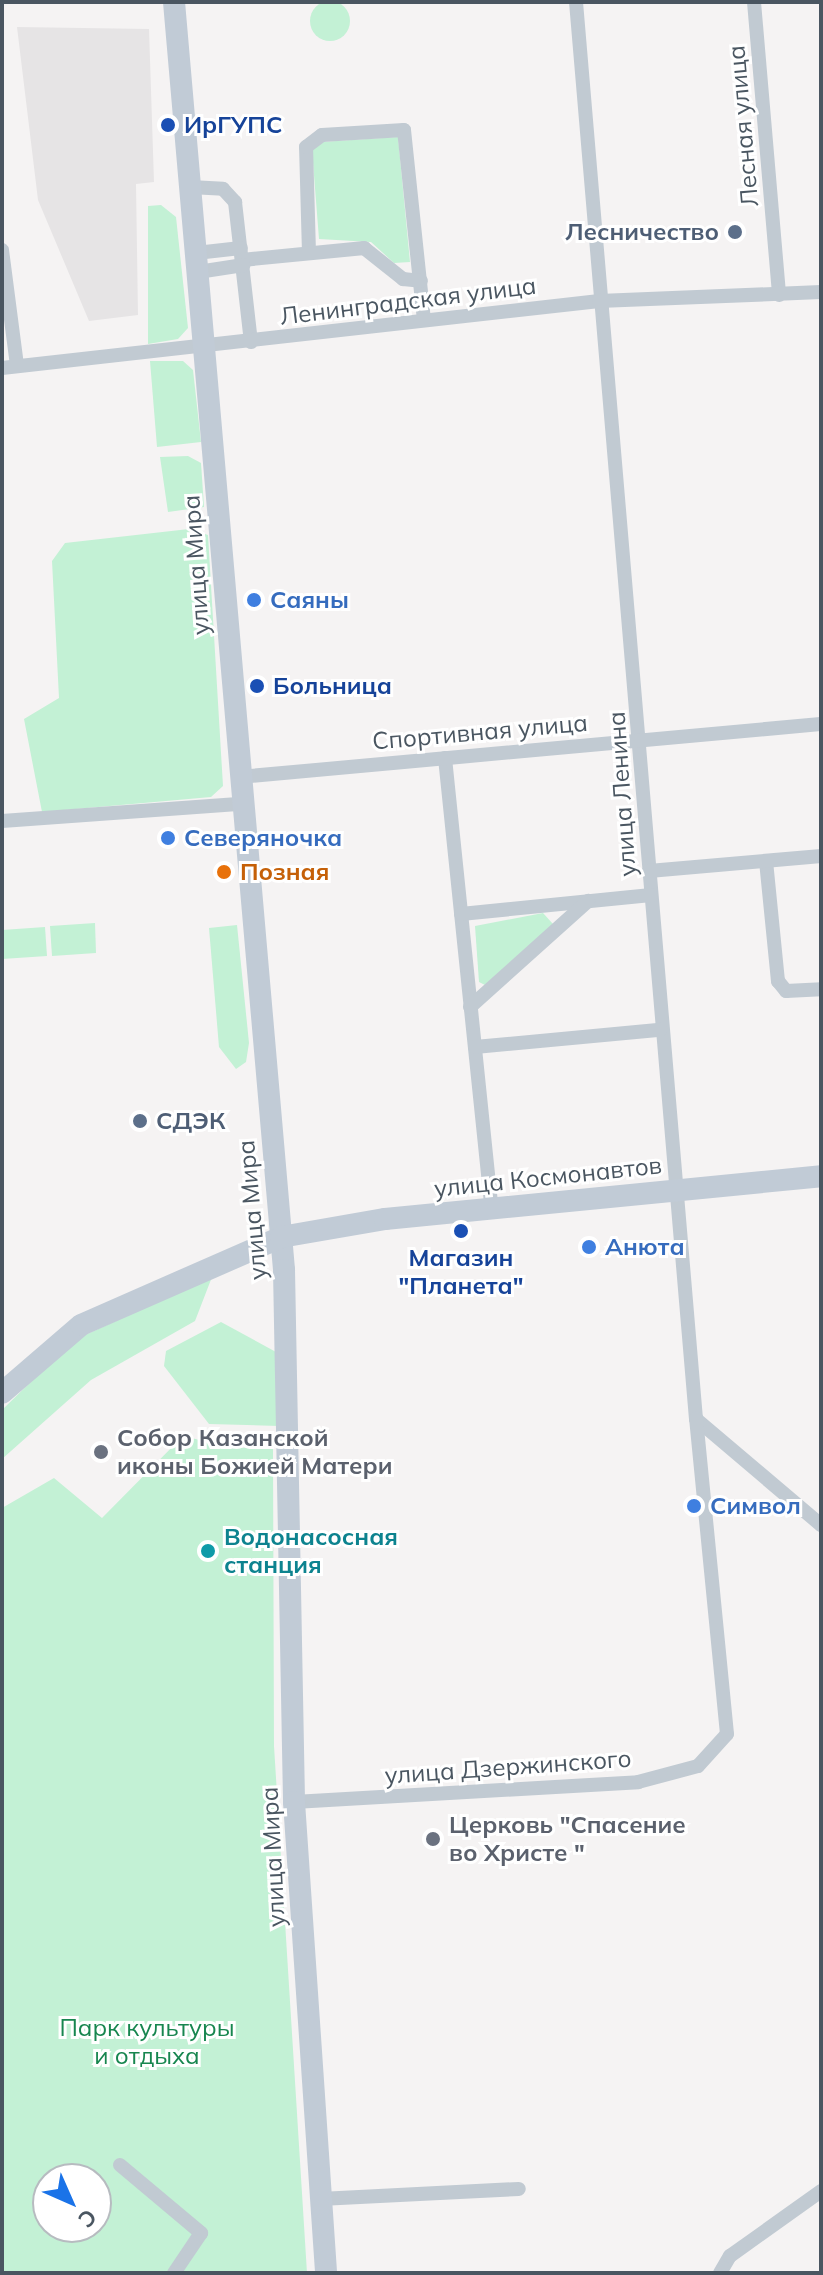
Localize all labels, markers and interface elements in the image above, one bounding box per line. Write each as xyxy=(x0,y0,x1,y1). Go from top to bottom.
street label: Лесная улица xyxy=(722,44,764,208)
place label: ИрГУПС xyxy=(184,111,282,139)
marker: ИрГУПС xyxy=(159,116,177,134)
place label: Лесничество xyxy=(565,218,719,246)
marker: Лесничество xyxy=(726,223,744,241)
street label: Ленинградская улица xyxy=(278,271,538,331)
street label: улица Мира xyxy=(177,494,215,636)
place label: Саяны xyxy=(270,586,349,614)
marker: Саяны xyxy=(245,591,263,609)
place label: Больница xyxy=(273,672,392,700)
marker: Больница xyxy=(248,677,266,695)
street label: Спортивная улица xyxy=(371,708,589,756)
street label: улица Ленина xyxy=(602,710,642,878)
place label: Северяночка xyxy=(184,824,342,852)
marker: Северяночка xyxy=(159,829,177,847)
place label: Позная xyxy=(240,858,330,886)
marker: Позная xyxy=(215,863,233,881)
place label: СДЭК xyxy=(156,1107,225,1135)
marker: СДЭК xyxy=(131,1112,149,1130)
street label: улица Мира xyxy=(232,1139,272,1281)
street label: улица Космонавтов xyxy=(433,1151,663,1203)
marker: Магазин "Планета" xyxy=(452,1222,470,1240)
place label: Анюта xyxy=(605,1233,685,1261)
marker: Анюта xyxy=(580,1238,598,1256)
place label: Магазин "Планета" xyxy=(398,1244,524,1300)
place label: Собор Казанской иконы Божией Матери xyxy=(117,1424,392,1480)
marker: Собор Казанской иконы Божией Матери xyxy=(92,1443,110,1461)
place label: Символ xyxy=(710,1492,801,1520)
marker: Символ xyxy=(685,1497,703,1515)
place label: Водонасосная станция xyxy=(224,1523,398,1579)
marker: Водонасосная станция xyxy=(199,1542,217,1560)
street label: улица Дзержинского xyxy=(384,1744,632,1790)
street label: улица Мира xyxy=(255,1786,291,1928)
place label: Церковь "Спасение во Христе " xyxy=(449,1811,686,1867)
marker: Церковь "Спасение во Христе " xyxy=(424,1830,442,1848)
park label: Парк культуры и отдыха xyxy=(59,2014,235,2070)
north arrow xyxy=(32,2163,112,2243)
text: С xyxy=(72,2203,103,2234)

